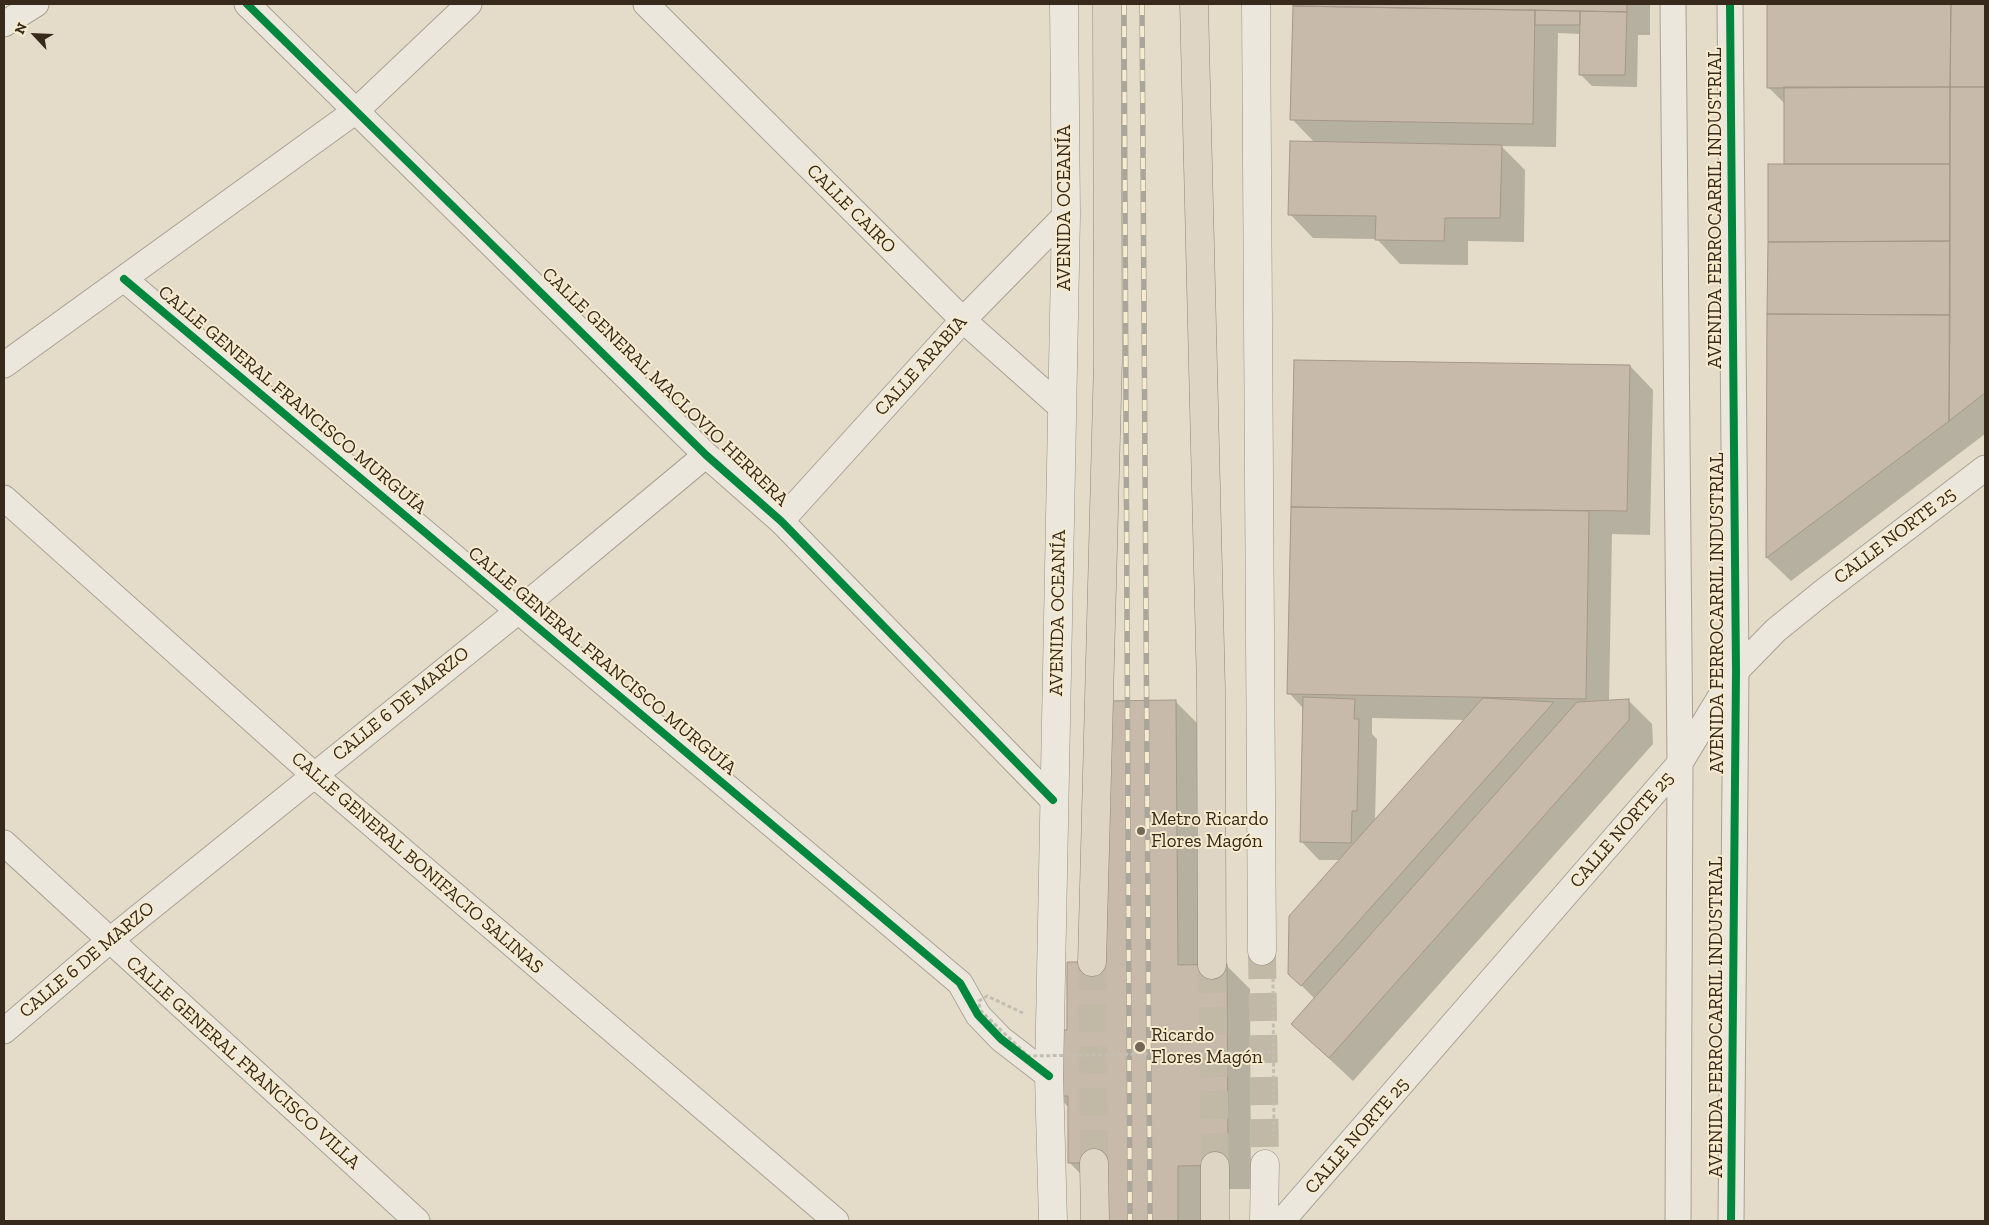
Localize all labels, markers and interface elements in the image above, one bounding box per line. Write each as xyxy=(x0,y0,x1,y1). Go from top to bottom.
north arrow xyxy=(10,10,60,60)
text: N xyxy=(11,20,31,37)
street label: AVENIDA FERROCARRIL INDUSTRIAL xyxy=(1705,47,1727,369)
street label: AVENIDA OCEANÍA xyxy=(1054,125,1076,291)
street label: CALLE CAIRO xyxy=(802,160,900,258)
street label: CALLE GENERAL MACLOVIO HERRERA xyxy=(537,263,793,511)
street label: CALLE GENERAL FRANCISCO MURGUÍA xyxy=(153,281,431,519)
street label: CALLE ARABIA xyxy=(870,311,972,421)
street label: AVENIDA FERROCARRIL INDUSTRIAL xyxy=(1707,452,1729,774)
street label: CALLE NORTE 25 xyxy=(1830,483,1960,589)
street label: AVENIDA OCEANÍA xyxy=(1045,530,1071,696)
street label: CALLE GENERAL FRANCISCO MURGUÍA xyxy=(463,542,741,780)
street label: CALLE 6 DE MARZO xyxy=(328,642,474,766)
street label: CALLE GENERAL BONIFACIO SALINAS xyxy=(286,747,548,979)
street label: CALLE NORTE 25 xyxy=(1565,767,1679,893)
place label: Metro Ricardo Flores Magón xyxy=(1151,809,1268,853)
marker: Metro Ricardo Flores Magón xyxy=(1135,825,1147,837)
street label: AVENIDA FERROCARRIL INDUSTRIAL xyxy=(1706,856,1728,1178)
street label: CALLE 6 DE MARZO xyxy=(15,897,159,1023)
street label: CALLE GENERAL FRANCISCO VILLA xyxy=(121,952,365,1174)
place label: Ricardo Flores Magón xyxy=(1151,1025,1263,1069)
marker: Ricardo Flores Magón xyxy=(1133,1040,1147,1054)
street label: CALLE NORTE 25 xyxy=(1300,1073,1414,1199)

